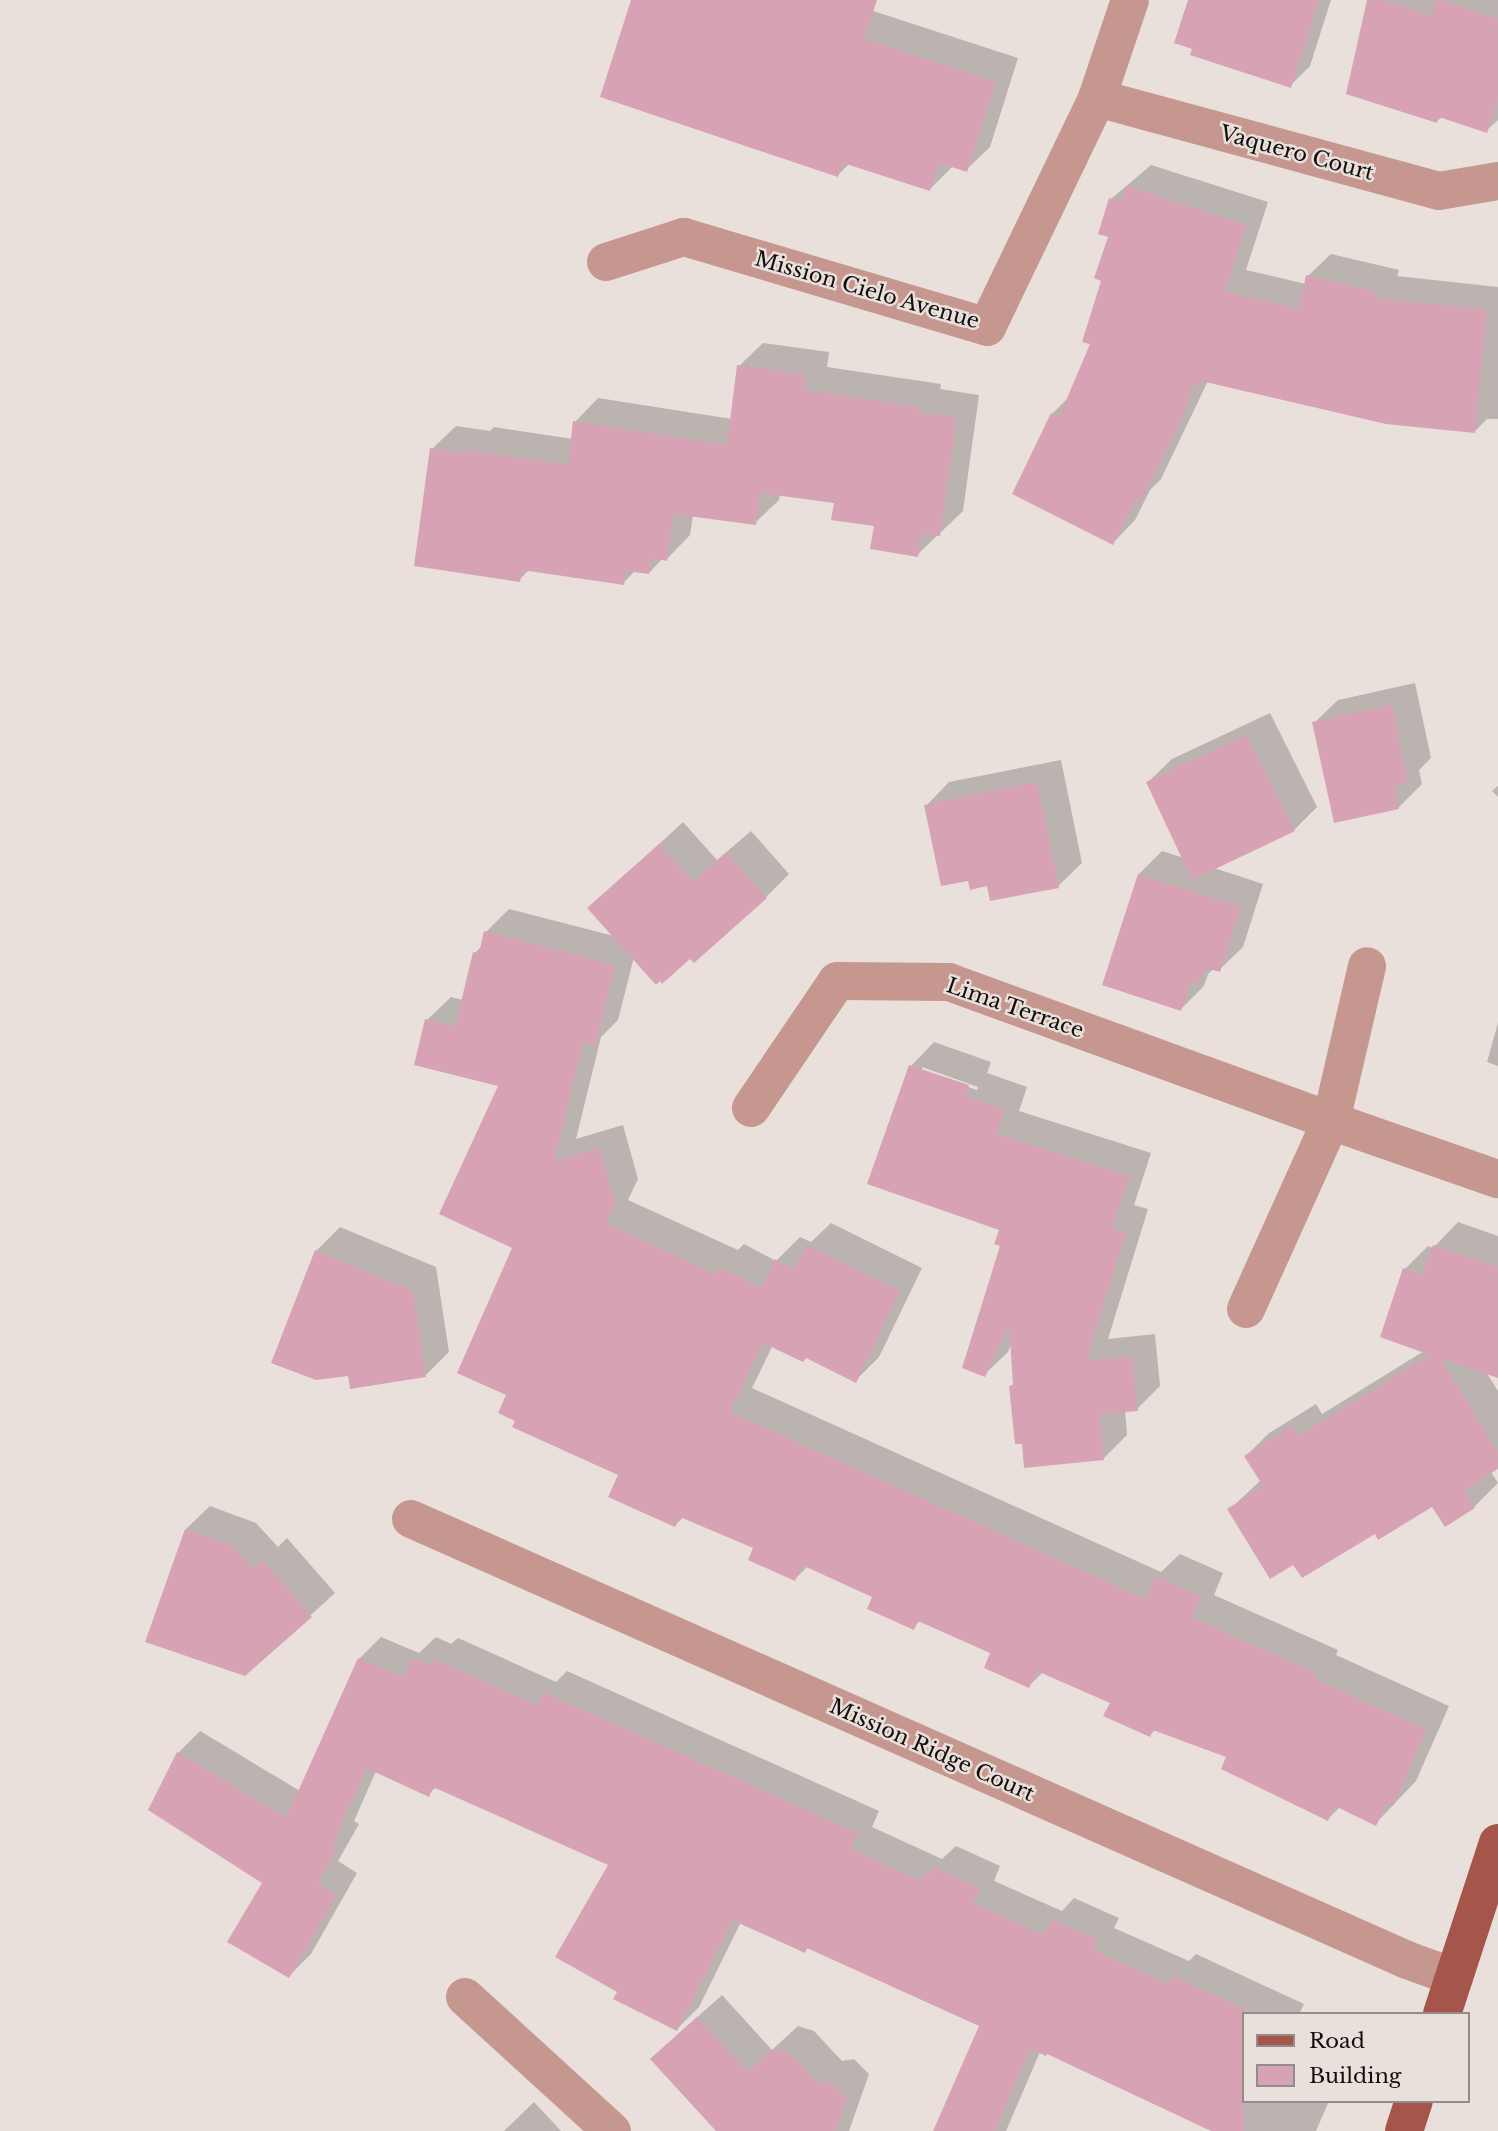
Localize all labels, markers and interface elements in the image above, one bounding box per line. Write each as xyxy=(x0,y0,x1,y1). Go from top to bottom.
street label: Vaquero Court xyxy=(1217,120,1377,186)
street label: Mission Cielo Avenue xyxy=(751,246,983,334)
street label: Lima Terrace xyxy=(943,973,1087,1043)
street label: Mission Ridge Court xyxy=(826,1693,1038,1807)
legend xyxy=(1242,2012,1470,2103)
text: Road xyxy=(1309,2028,1365,2054)
text: Building xyxy=(1309,2063,1401,2089)

